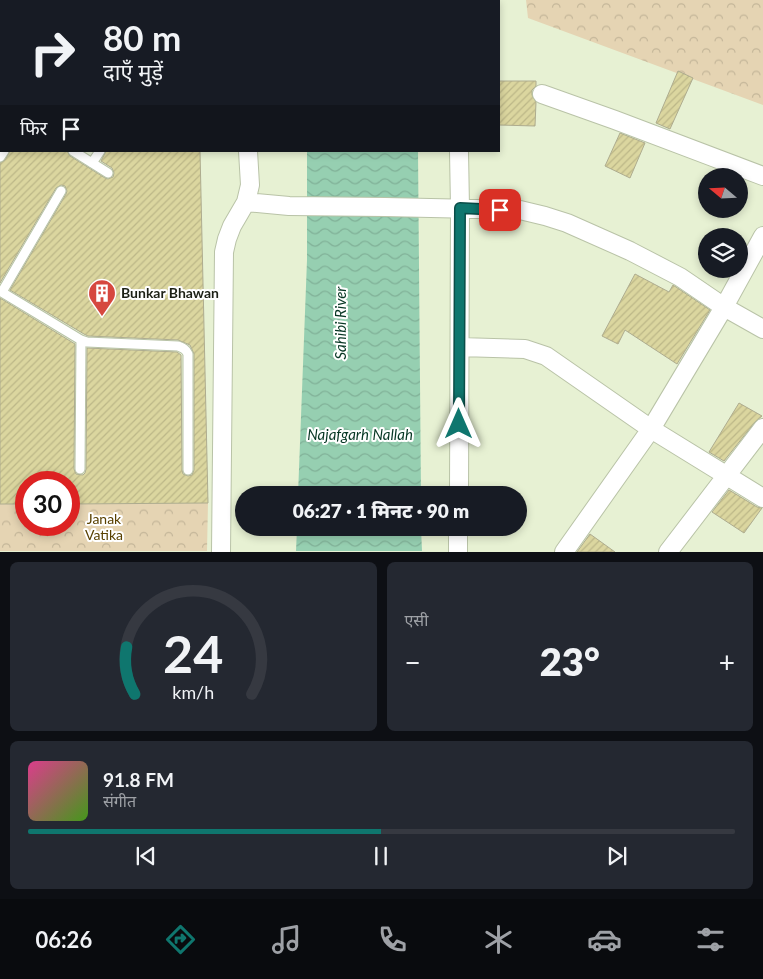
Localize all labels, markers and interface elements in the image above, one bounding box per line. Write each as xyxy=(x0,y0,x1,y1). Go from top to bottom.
text: 80 m xyxy=(103,16,181,58)
icon: right xyxy=(20,20,85,85)
text: दाएँ मुड़ें xyxy=(103,58,163,85)
icon: arrive xyxy=(57,115,85,143)
text: फिर xyxy=(20,116,47,139)
north arrow xyxy=(698,168,748,218)
map controls xyxy=(698,168,748,278)
pin xyxy=(479,189,521,231)
icon: arrive xyxy=(486,196,514,224)
button: layers xyxy=(698,228,748,278)
building icon: Bunkar Bhawan xyxy=(87,278,117,317)
place label: Bunkar Bhawan xyxy=(121,284,219,301)
water label: Sahibi River xyxy=(331,286,349,359)
position arrow xyxy=(432,397,484,449)
water label: Najafgarh Nallah xyxy=(307,425,413,443)
speed limit sign: 30 xyxy=(15,471,80,536)
text: 06:27 · 1 मिनट · 90 m xyxy=(293,499,469,522)
park label: Janak Vatika xyxy=(85,510,123,543)
text: एसी xyxy=(405,610,428,629)
text: 24 xyxy=(163,622,223,684)
text: 23° xyxy=(540,638,600,684)
text: − xyxy=(405,645,421,679)
text: + xyxy=(719,645,735,679)
text: km/h xyxy=(172,681,214,703)
text: 91.8 FM xyxy=(103,768,174,791)
text: संगीत xyxy=(103,791,136,810)
icon: previous xyxy=(132,842,160,870)
icon: pause xyxy=(367,842,395,870)
icon: next xyxy=(603,842,631,870)
icon: directions xyxy=(163,922,198,957)
icon: music xyxy=(269,922,304,957)
icon: phone xyxy=(375,922,410,957)
icon: climate xyxy=(481,922,516,957)
icon: car xyxy=(587,922,622,957)
icon: filters xyxy=(693,922,728,957)
text: 06:26 xyxy=(35,926,92,953)

